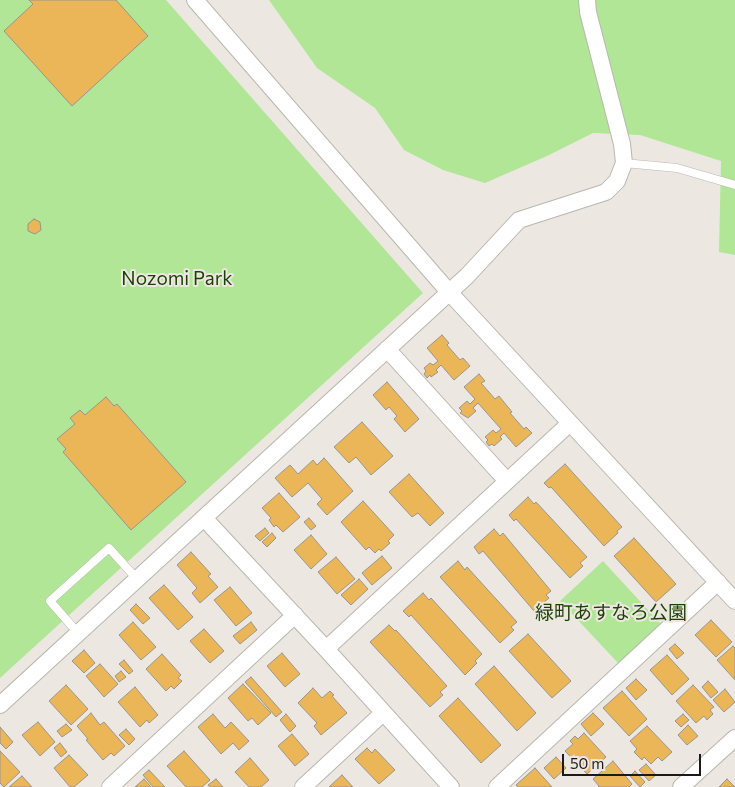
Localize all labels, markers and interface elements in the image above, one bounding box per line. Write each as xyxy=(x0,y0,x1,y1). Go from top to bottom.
park label: Nozomi Park xyxy=(121,268,233,290)
park label: 緑町あすなろ公園 xyxy=(535,602,687,624)
scale bar xyxy=(565,744,704,776)
text: 50 m xyxy=(570,754,604,772)

